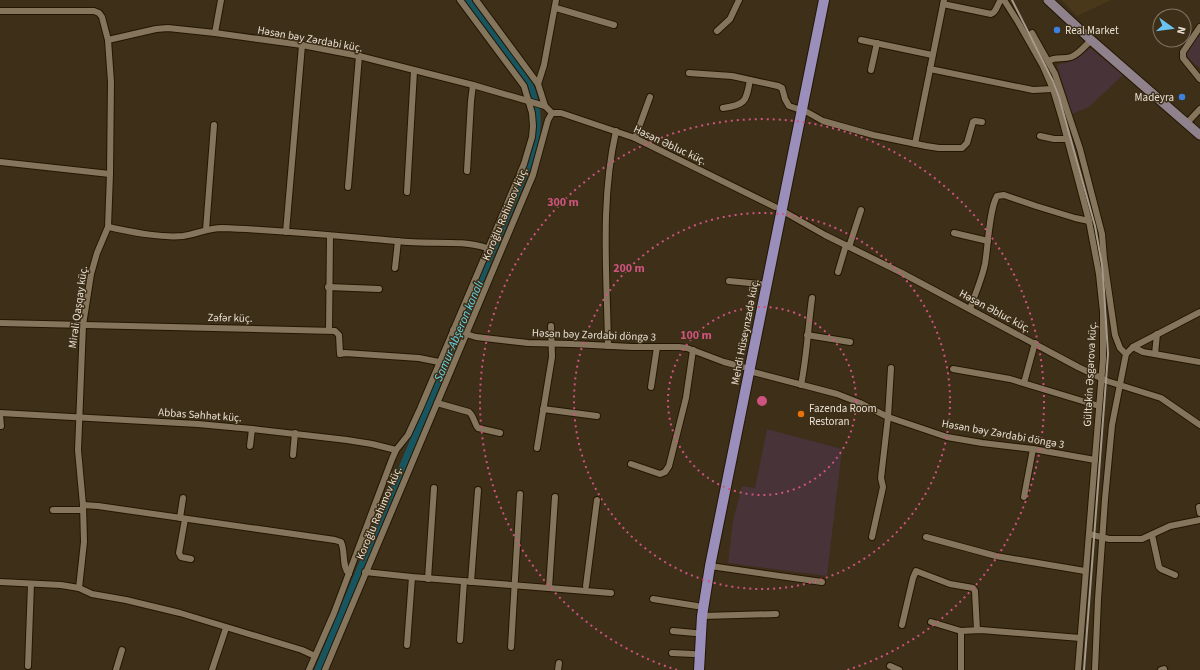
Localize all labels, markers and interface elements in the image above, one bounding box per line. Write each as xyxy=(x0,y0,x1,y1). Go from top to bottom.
north arrow xyxy=(1152,8,1192,48)
street label: Həsən bəy Zərdabi küç. xyxy=(256,22,364,56)
place label: Real Market xyxy=(1065,23,1119,38)
marker: Real Market xyxy=(1052,25,1062,35)
text: N xyxy=(1173,25,1189,36)
place label: Madeyra xyxy=(1135,90,1174,105)
marker: Madeyra xyxy=(1177,92,1187,102)
street label: Həsən Əbluc küç. xyxy=(631,121,709,169)
street label: Koroğlu Rəhimov küç. xyxy=(479,165,532,263)
text: 300 m xyxy=(547,194,579,211)
text: 200 m xyxy=(613,260,645,277)
street label: Mirəli Qaşqay küç. xyxy=(65,265,91,349)
street label: Mehdi Hüseynzadə küç. xyxy=(727,277,763,386)
water label: Samur-Abşeron kanalı xyxy=(430,278,488,384)
street label: Həsən Əbluc küç. xyxy=(957,286,1034,336)
street label: Zəfər küç. xyxy=(207,310,253,326)
street label: Gültəkin Əsgərova küç. xyxy=(1080,321,1100,427)
street label: Həsən bəy Zərdabi döngə 3 xyxy=(532,325,656,345)
text: 100 m xyxy=(680,327,712,344)
centre of rings xyxy=(755,394,769,408)
place label: Fazenda Room Restoran xyxy=(809,401,877,429)
street label: Abbas Səhhət küç. xyxy=(158,405,243,425)
marker: Fazenda Room Restoran xyxy=(796,409,806,419)
street label: Həsən bəy Zərdabi döngə 3 xyxy=(941,416,1065,452)
street label: Koroğlu Rəhimov küç. xyxy=(353,464,406,562)

